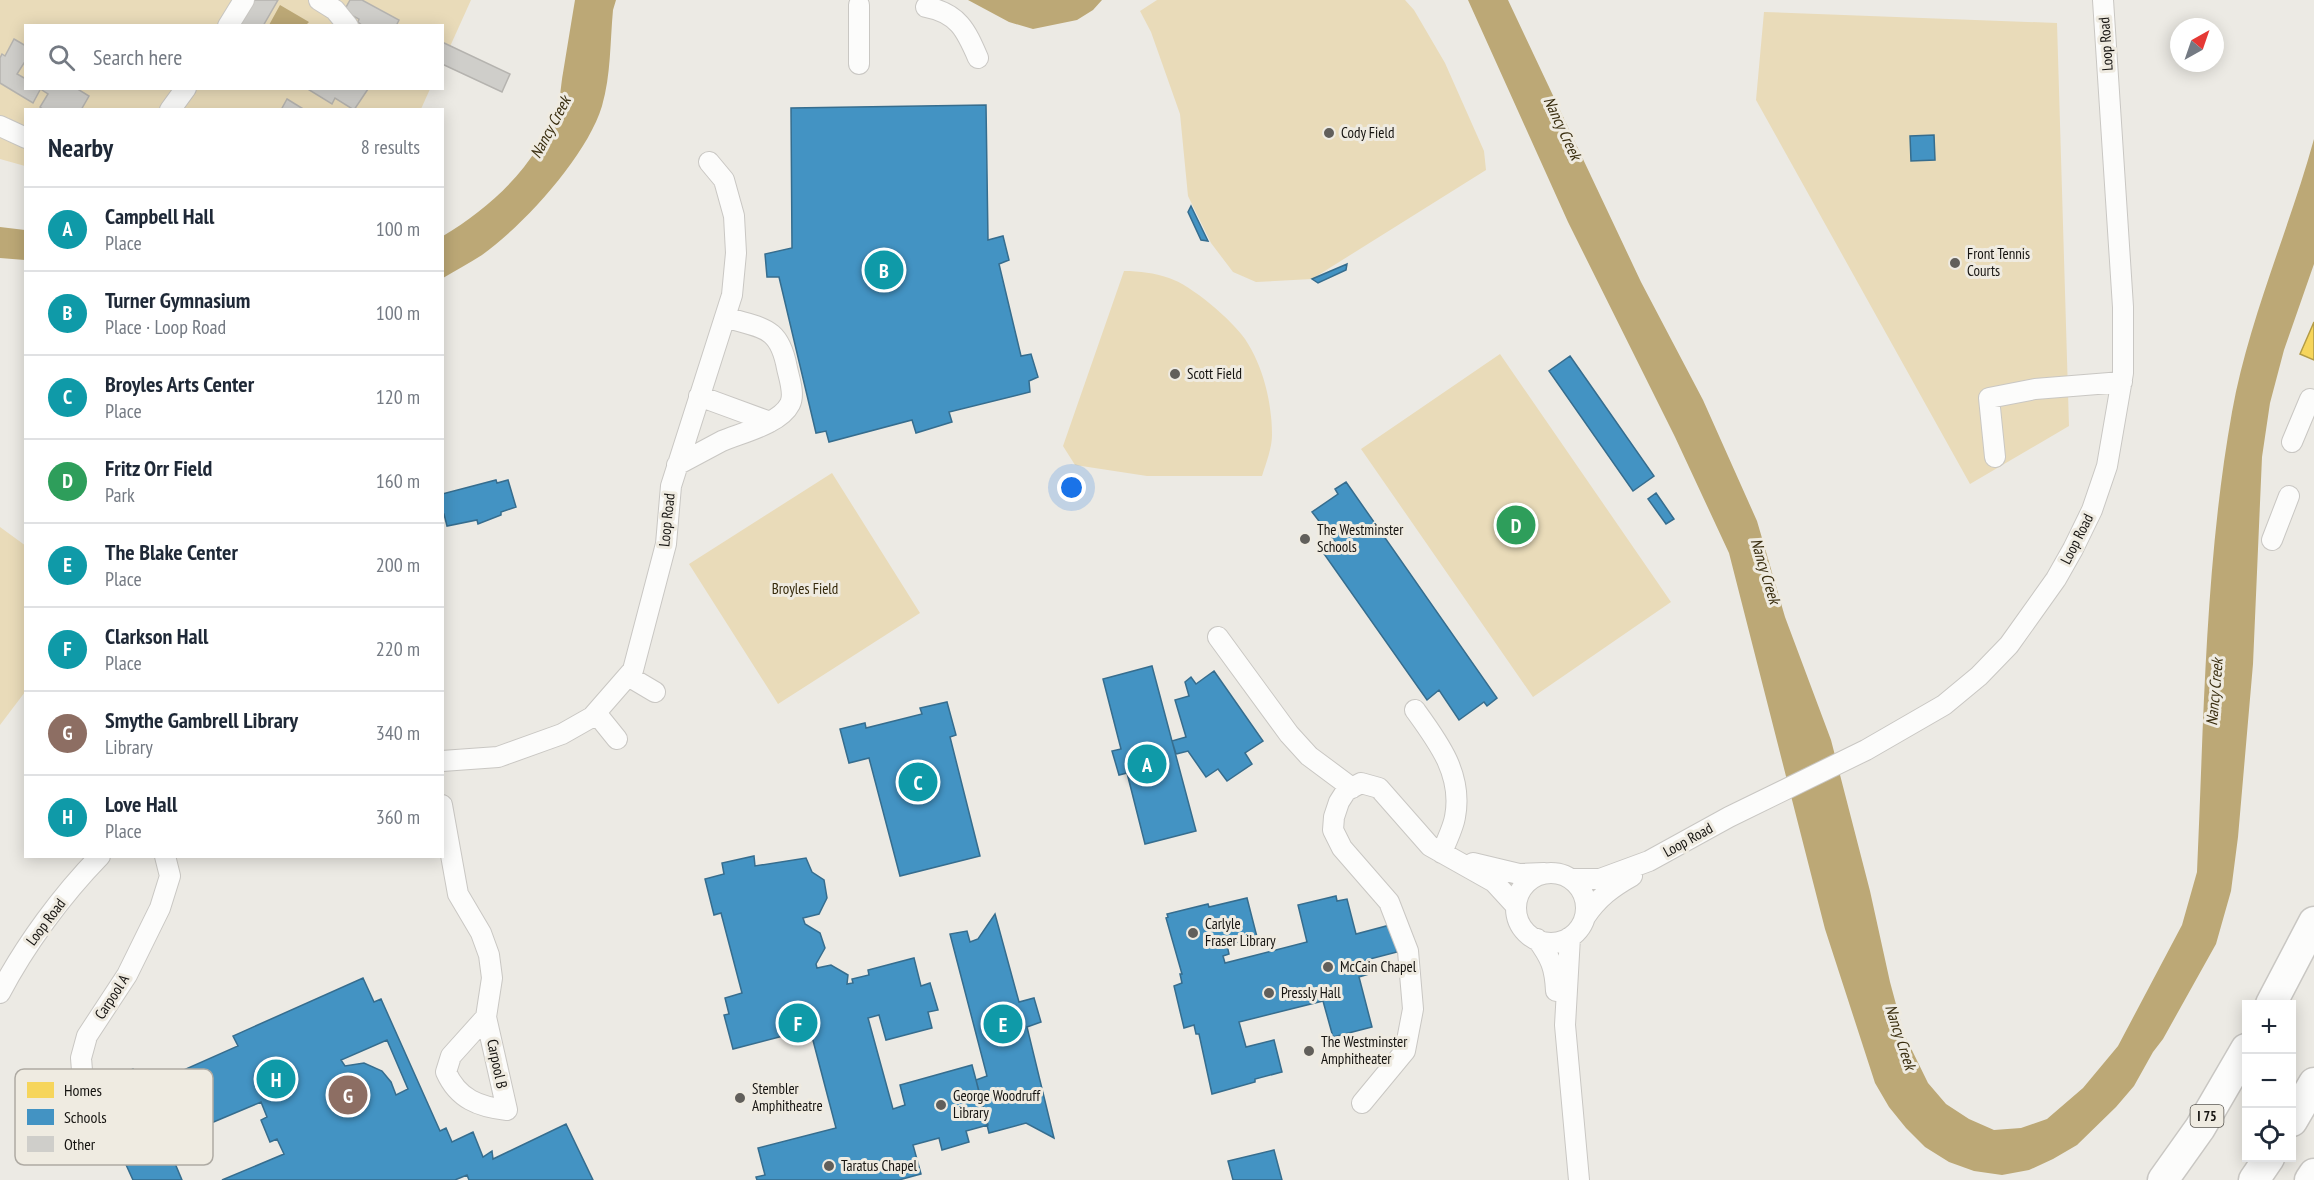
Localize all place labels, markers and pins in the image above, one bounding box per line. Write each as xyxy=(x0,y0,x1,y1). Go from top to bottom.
place label: Cody Field xyxy=(1341,123,1394,142)
marker: Cody Field xyxy=(1322,126,1336,140)
place label: Front Tennis Courts xyxy=(1967,244,2030,280)
pin: B xyxy=(864,248,904,292)
marker: Front Tennis Courts xyxy=(1948,256,1962,270)
place label: Scott Field xyxy=(1187,364,1242,383)
marker: Scott Field xyxy=(1168,367,1182,381)
pin: D xyxy=(1496,502,1536,548)
place label: The Westminster Schools xyxy=(1317,520,1404,556)
marker: The Westminster Schools xyxy=(1298,532,1312,546)
pin: A xyxy=(1128,742,1166,786)
pin: C xyxy=(898,760,938,804)
place label: Carlyle Fraser Library xyxy=(1205,914,1276,950)
marker: Carlyle Fraser Library xyxy=(1186,926,1200,940)
place label: McCain Chapel xyxy=(1340,957,1417,976)
marker: McCain Chapel xyxy=(1321,960,1335,974)
place label: Pressly Hall xyxy=(1281,983,1341,1002)
marker: Pressly Hall xyxy=(1262,986,1276,1000)
pin: F xyxy=(778,1000,818,1046)
pin: E xyxy=(984,1002,1022,1046)
place label: The Westminster Amphitheater xyxy=(1321,1032,1408,1068)
marker: The Westminster Amphitheater xyxy=(1302,1044,1316,1058)
pin: H xyxy=(256,1056,296,1102)
pin: G xyxy=(328,1072,368,1118)
place label: Stembler Amphitheatre xyxy=(752,1079,823,1115)
place label: George Woodruff Library xyxy=(953,1086,1041,1122)
marker: Stembler Amphitheatre xyxy=(733,1091,747,1105)
marker: George Woodruff Library xyxy=(934,1098,948,1112)
place label: Taratus Chapel xyxy=(841,1156,918,1175)
marker: Taratus Chapel xyxy=(822,1159,836,1173)

